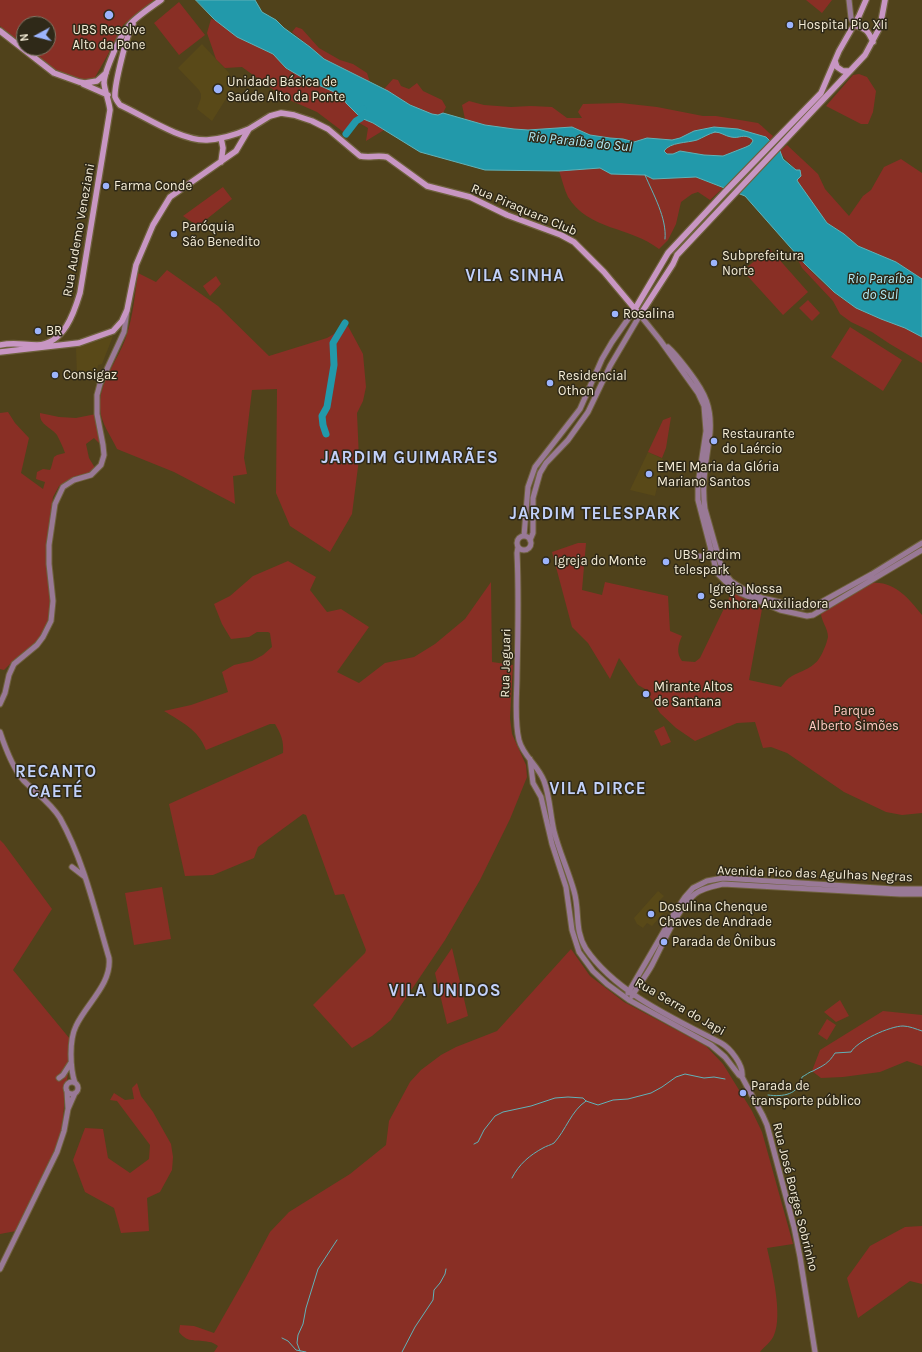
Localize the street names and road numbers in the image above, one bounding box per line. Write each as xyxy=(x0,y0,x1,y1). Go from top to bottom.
street label: Rua Audemo Veneziani xyxy=(60,162,98,298)
street label: Rua Piraquara Club xyxy=(469,181,579,239)
street label: Rua Jaguari xyxy=(498,628,514,698)
street label: Avenida Pico das Agulhas Negras xyxy=(717,863,913,885)
street label: Rua Serra do Japi xyxy=(632,975,728,1039)
street label: Rua José Borges Sobrinho xyxy=(769,1121,821,1273)

